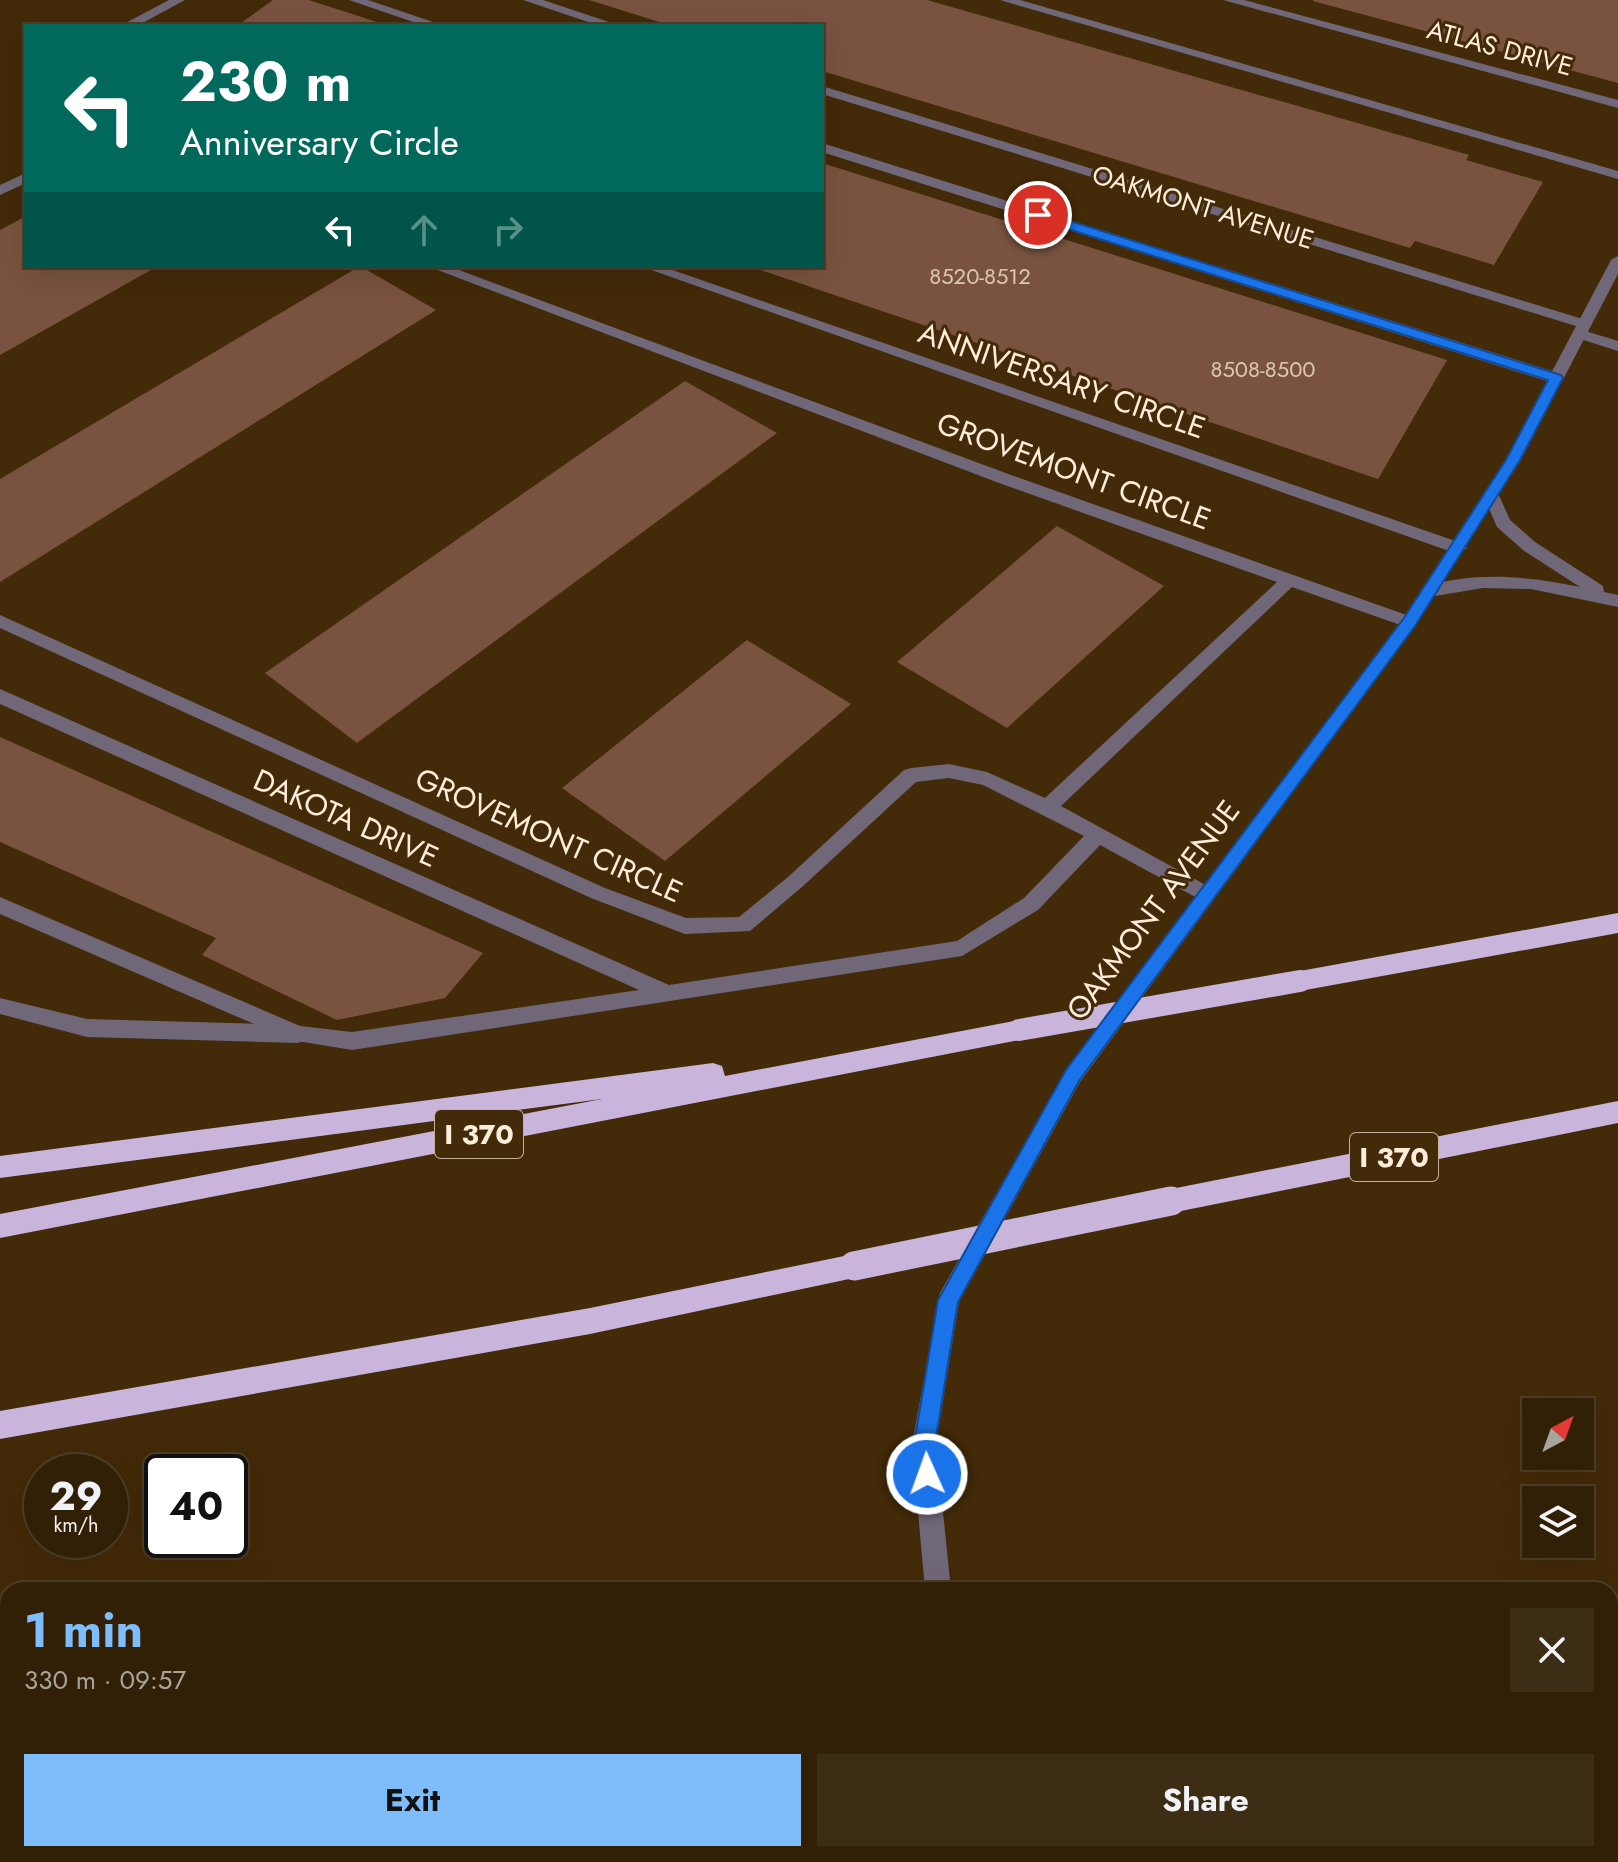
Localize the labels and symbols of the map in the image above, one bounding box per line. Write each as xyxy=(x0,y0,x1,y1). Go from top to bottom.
street label: ATLAS DRIVE xyxy=(1423,10,1577,86)
street label: OAKMONT AVENUE xyxy=(1087,155,1319,259)
pin xyxy=(1004,181,1072,249)
house number: 8520-8512 xyxy=(929,260,1031,292)
street label: ANNIVERSARY CIRCLE xyxy=(913,311,1211,449)
house number: 8508-8500 xyxy=(1210,353,1316,385)
street label: GROVEMONT CIRCLE xyxy=(931,401,1217,541)
street label: GROVEMONT CIRCLE xyxy=(408,757,690,913)
street label: DAKOTA DRIVE xyxy=(247,758,445,878)
street label: OAKMONT AVENUE xyxy=(1056,791,1250,1029)
road number: I 370 xyxy=(435,1110,523,1158)
road number: I 370 xyxy=(1350,1133,1438,1181)
north arrow xyxy=(1522,1398,1594,1470)
position arrow xyxy=(885,1432,969,1516)
speed limit sign: 40 xyxy=(144,1454,248,1558)

